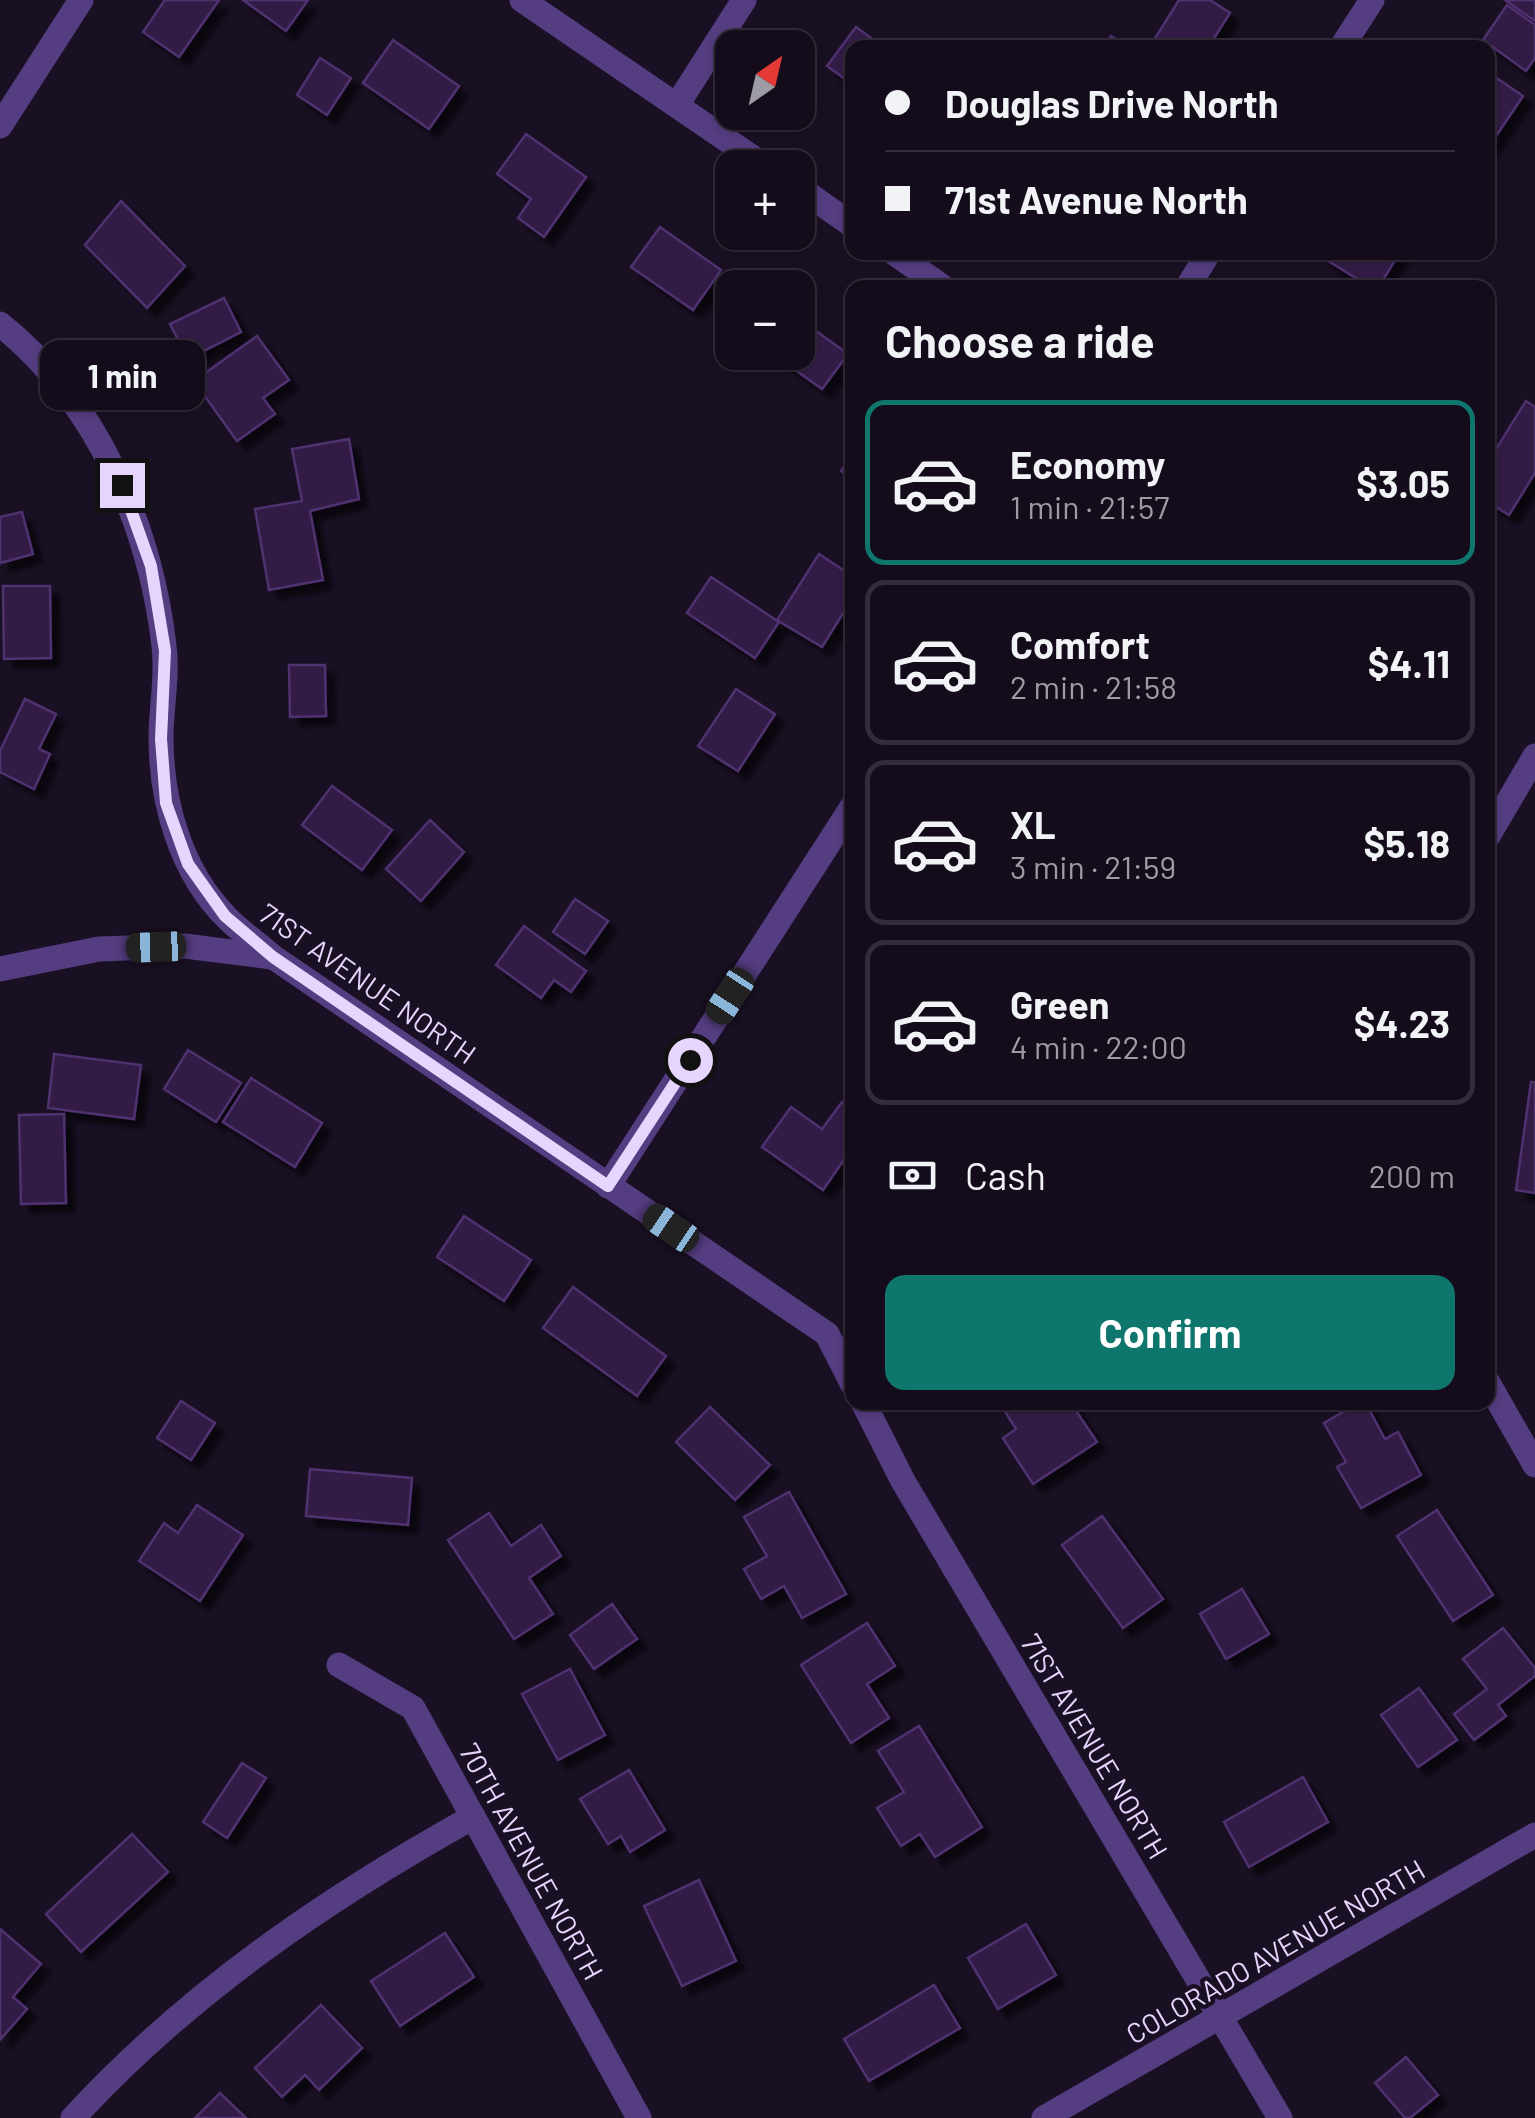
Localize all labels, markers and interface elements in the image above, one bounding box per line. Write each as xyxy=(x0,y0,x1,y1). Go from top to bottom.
north arrow xyxy=(715,30,815,130)
map controls xyxy=(715,30,815,370)
text: Douglas Drive North xyxy=(945,80,1279,126)
button: + xyxy=(715,150,815,250)
text: 71st Avenue North xyxy=(945,176,1248,222)
button: − xyxy=(715,270,815,370)
text: Choose a ride xyxy=(885,313,1155,367)
callout: 1 min xyxy=(39,340,204,410)
text: 1 min xyxy=(87,356,158,394)
icon: car xyxy=(890,438,980,528)
text: Economy xyxy=(1010,441,1165,487)
text: $3.05 xyxy=(1356,460,1450,506)
route end xyxy=(100,463,145,508)
text: 1 min · 21:57 xyxy=(1010,487,1169,525)
icon: car xyxy=(890,618,980,708)
text: Comfort xyxy=(1010,621,1150,667)
text: $4.11 xyxy=(1368,640,1450,686)
text: 2 min · 21:58 xyxy=(1010,667,1177,705)
icon: car xyxy=(890,798,980,888)
text: XL xyxy=(1010,801,1056,847)
text: $5.18 xyxy=(1364,820,1450,866)
text: 3 min · 21:59 xyxy=(1010,847,1176,885)
street label: 71ST AVENUE NORTH xyxy=(253,896,483,1070)
car xyxy=(125,931,187,963)
car xyxy=(701,963,759,1029)
icon: car xyxy=(890,978,980,1068)
text: Green xyxy=(1010,981,1110,1027)
text: $4.23 xyxy=(1354,1000,1450,1046)
text: 4 min · 22:00 xyxy=(1010,1027,1187,1065)
route start xyxy=(668,1038,713,1083)
icon: cash xyxy=(885,1148,940,1203)
text: Cash xyxy=(965,1152,1046,1198)
text: 200 m xyxy=(1369,1156,1455,1194)
car xyxy=(638,1199,704,1257)
button: Confirm xyxy=(885,1275,1455,1390)
street label: 71ST AVENUE NORTH xyxy=(1014,1627,1176,1865)
street label: 70TH AVENUE NORTH xyxy=(453,1737,611,1985)
street label: COLORADO AVENUE NORTH xyxy=(1120,1852,1430,2050)

